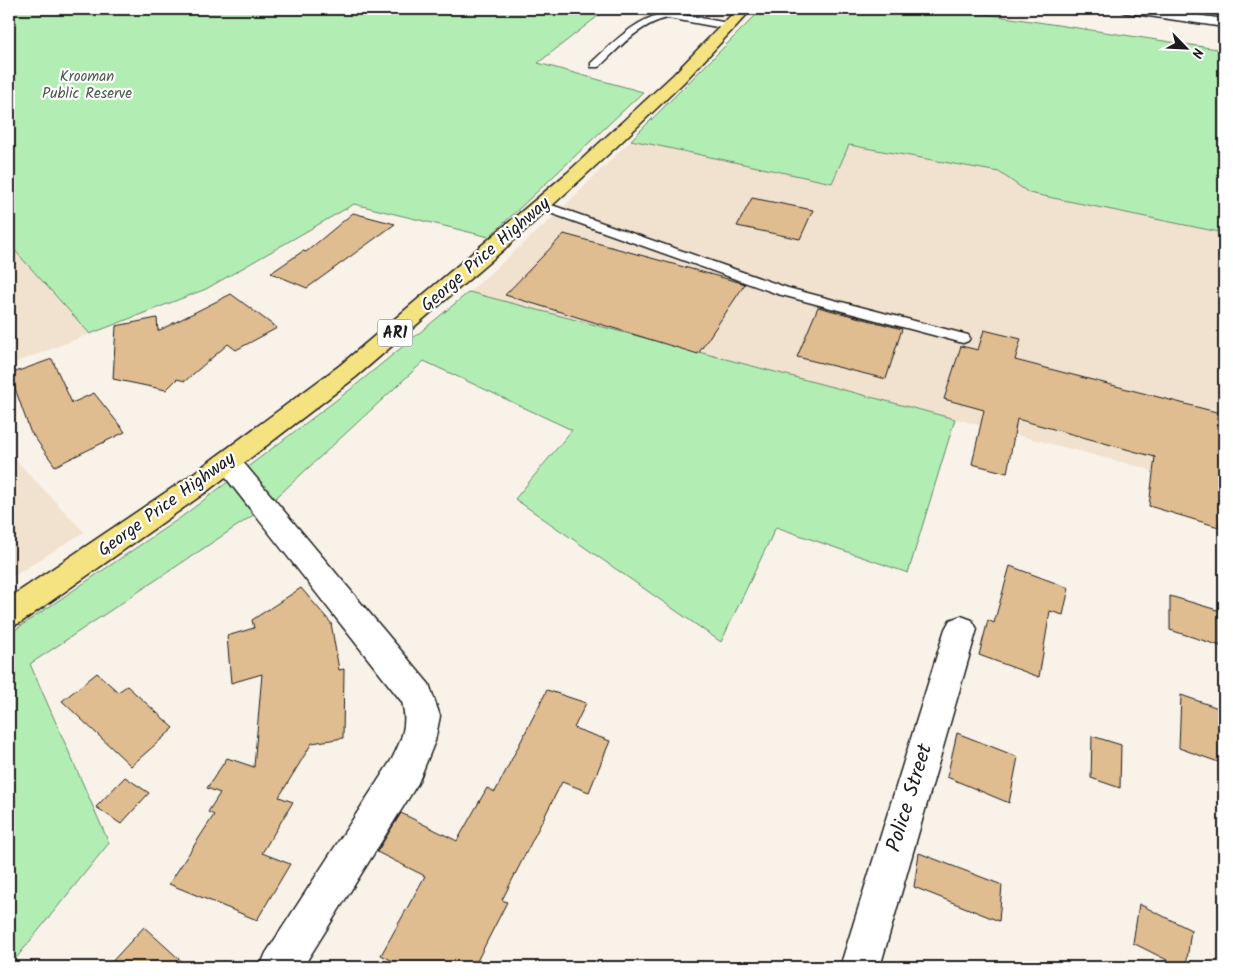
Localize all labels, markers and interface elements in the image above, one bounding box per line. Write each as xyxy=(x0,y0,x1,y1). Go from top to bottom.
north arrow xyxy=(1160,22,1210,72)
text: N xyxy=(1185,44,1209,62)
park label: Krooman Public Reserve xyxy=(42,65,132,106)
street label: George Price Highway xyxy=(415,190,558,320)
road number: AR1 xyxy=(378,319,412,346)
street label: George Price Highway xyxy=(92,445,242,565)
street label: Police Street xyxy=(878,739,942,856)

